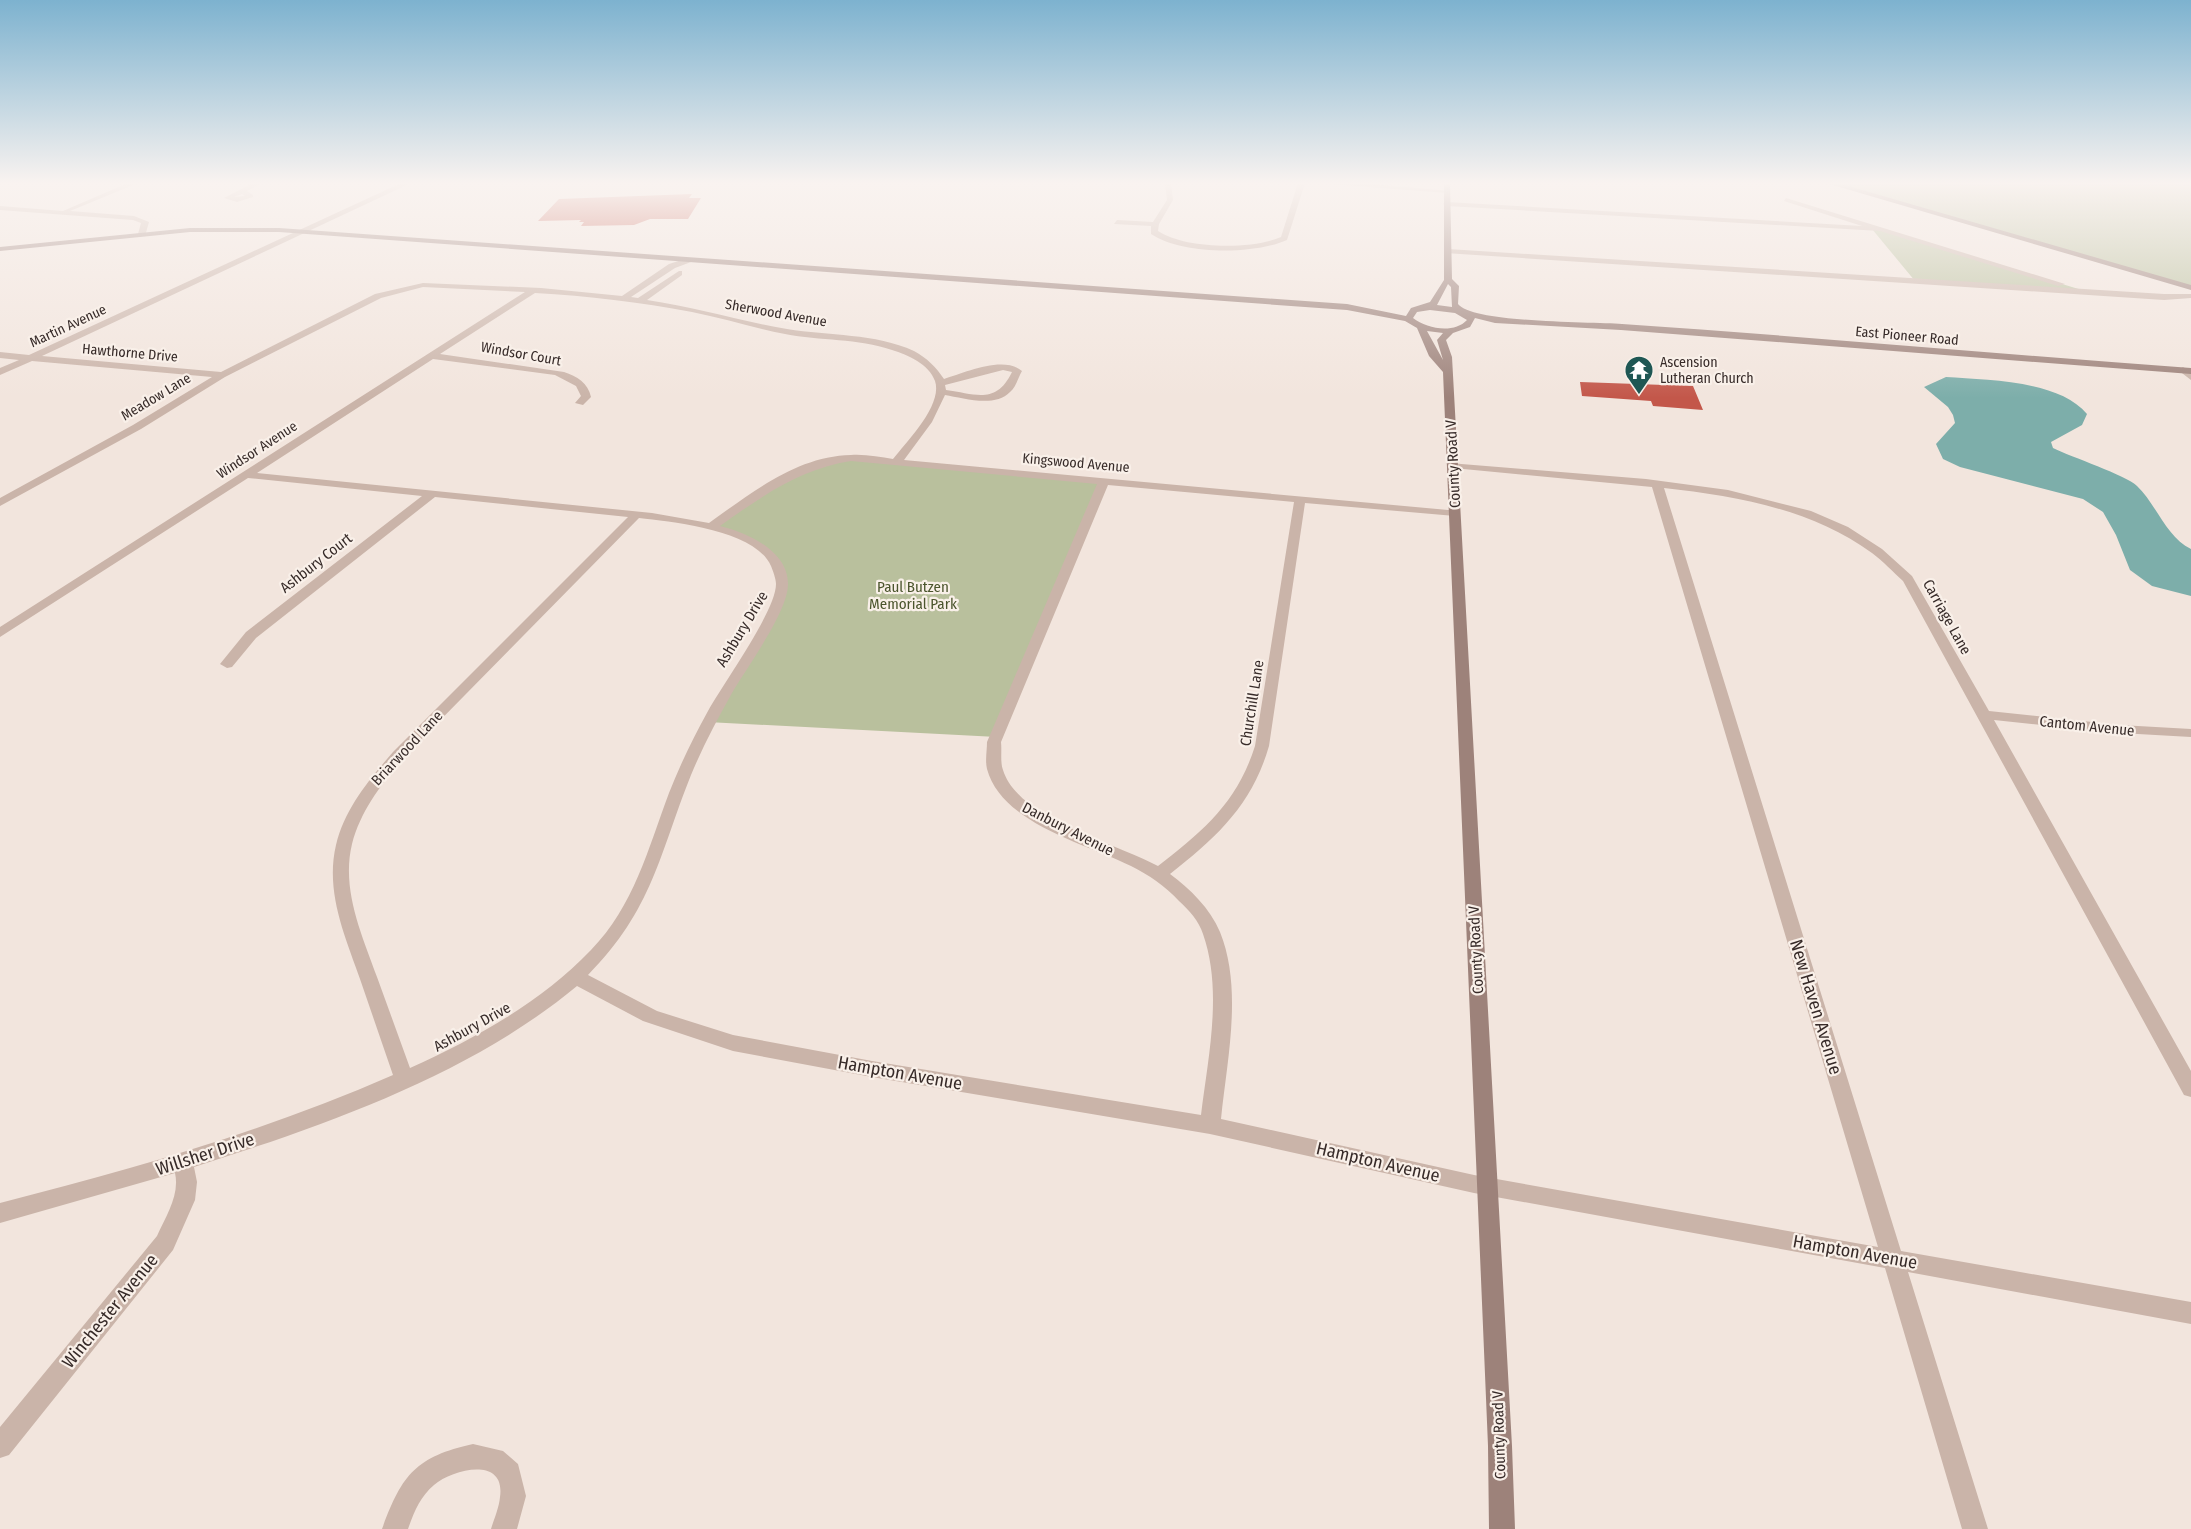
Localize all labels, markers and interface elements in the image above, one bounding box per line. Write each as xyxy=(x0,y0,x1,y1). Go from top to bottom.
street label: Sherwood Avenue xyxy=(724,296,828,330)
street label: Martin Avenue xyxy=(27,301,109,351)
street label: East Pioneer Road xyxy=(1855,323,1959,349)
street label: Windsor Court xyxy=(479,339,563,370)
street label: Hawthorne Drive xyxy=(82,340,179,366)
temple icon: Ascension Lutheran Church xyxy=(1623,354,1655,396)
place label: Ascension Lutheran Church xyxy=(1660,354,1754,387)
street label: Meadow Lane xyxy=(118,370,194,424)
street label: Windsor Avenue xyxy=(214,418,300,482)
street label: County Road V xyxy=(1442,419,1464,509)
street label: Kingswood Avenue xyxy=(1022,450,1130,476)
street label: Ashbury Court xyxy=(276,529,356,597)
street label: Carriage Lane xyxy=(1919,576,1975,658)
park label: Paul Butzen Memorial Park xyxy=(869,578,957,613)
street label: Ashbury Drive xyxy=(712,588,772,670)
street label: Churchill Lane xyxy=(1236,659,1268,747)
street label: Briarwood Lane xyxy=(368,707,446,789)
street label: Cantom Avenue xyxy=(2039,712,2135,740)
street label: Danbury Avenue xyxy=(1019,798,1117,860)
street label: County Road V xyxy=(1465,905,1487,995)
street label: New Haven Avenue xyxy=(1785,937,1847,1077)
street label: Ashbury Drive xyxy=(430,998,514,1056)
street label: Hampton Avenue xyxy=(836,1051,964,1095)
street label: Willsher Drive xyxy=(153,1128,257,1180)
street label: Hampton Avenue xyxy=(1314,1137,1442,1187)
street label: Hampton Avenue xyxy=(1791,1230,1919,1274)
street label: Winchester Avenue xyxy=(57,1249,163,1372)
street label: County Road V xyxy=(1488,1390,1510,1479)

